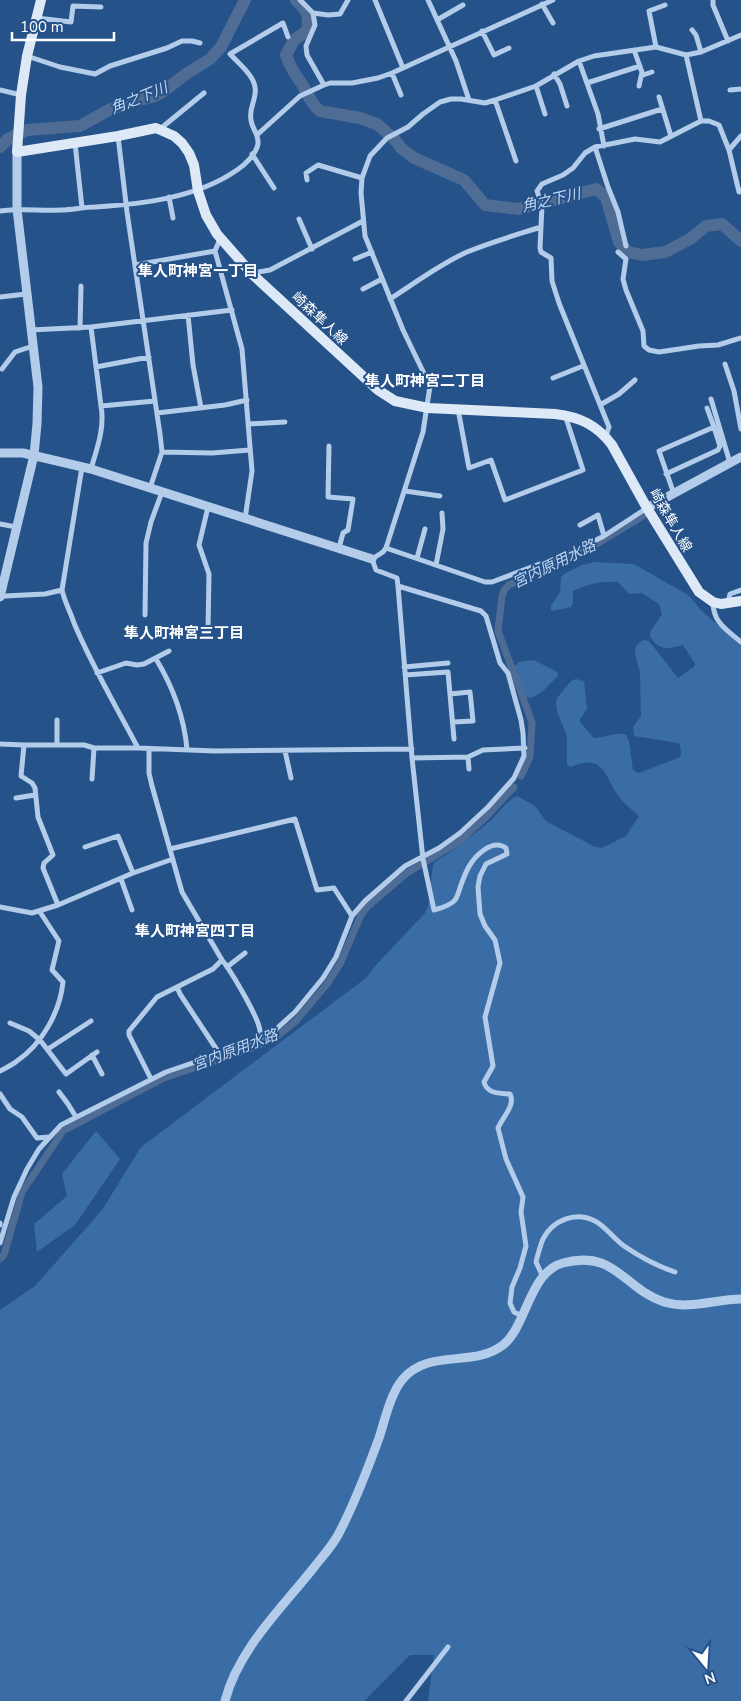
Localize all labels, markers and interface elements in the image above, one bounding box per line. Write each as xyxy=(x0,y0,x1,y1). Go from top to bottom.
scale bar xyxy=(12,10,115,42)
text: 100 m xyxy=(20,17,64,37)
water label: 角之下川 xyxy=(107,77,172,119)
water label: 角之下川 xyxy=(520,183,584,216)
district label: 隼人町神宮一丁目 xyxy=(138,261,258,281)
street label: 崎森隼人線 xyxy=(288,288,352,349)
district label: 隼人町神宮二丁目 xyxy=(365,371,485,391)
street label: 崎森隼人線 xyxy=(645,485,696,555)
water label: 宮内原用水路 xyxy=(509,534,601,593)
district label: 隼人町神宮三丁目 xyxy=(124,623,244,643)
district label: 隼人町神宮四丁目 xyxy=(135,921,255,941)
water label: 宮内原用水路 xyxy=(189,1024,282,1075)
north arrow xyxy=(681,1641,731,1691)
text: N xyxy=(702,1667,718,1689)

